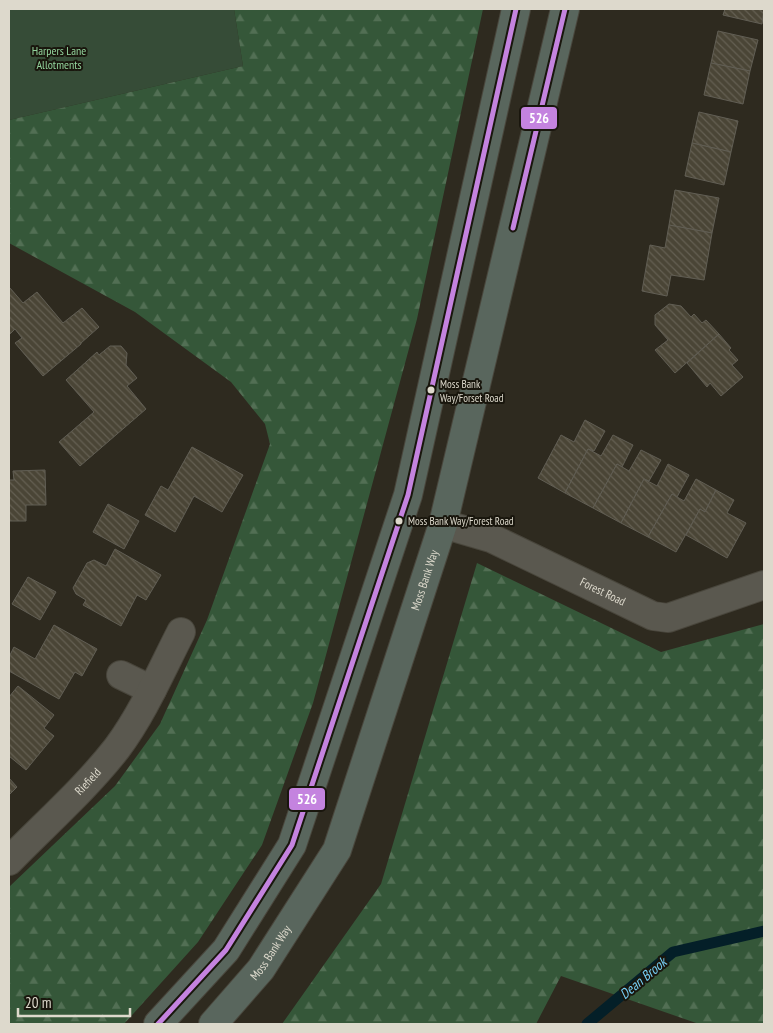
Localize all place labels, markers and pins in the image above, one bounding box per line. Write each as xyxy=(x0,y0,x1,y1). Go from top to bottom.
place label: Moss Bank Way/Forset Road xyxy=(440,377,504,405)
marker: Moss Bank Way/Forset Road xyxy=(426,385,436,395)
place label: Moss Bank Way/Forest Road xyxy=(408,514,514,528)
marker: Moss Bank Way/Forest Road xyxy=(394,516,404,526)

